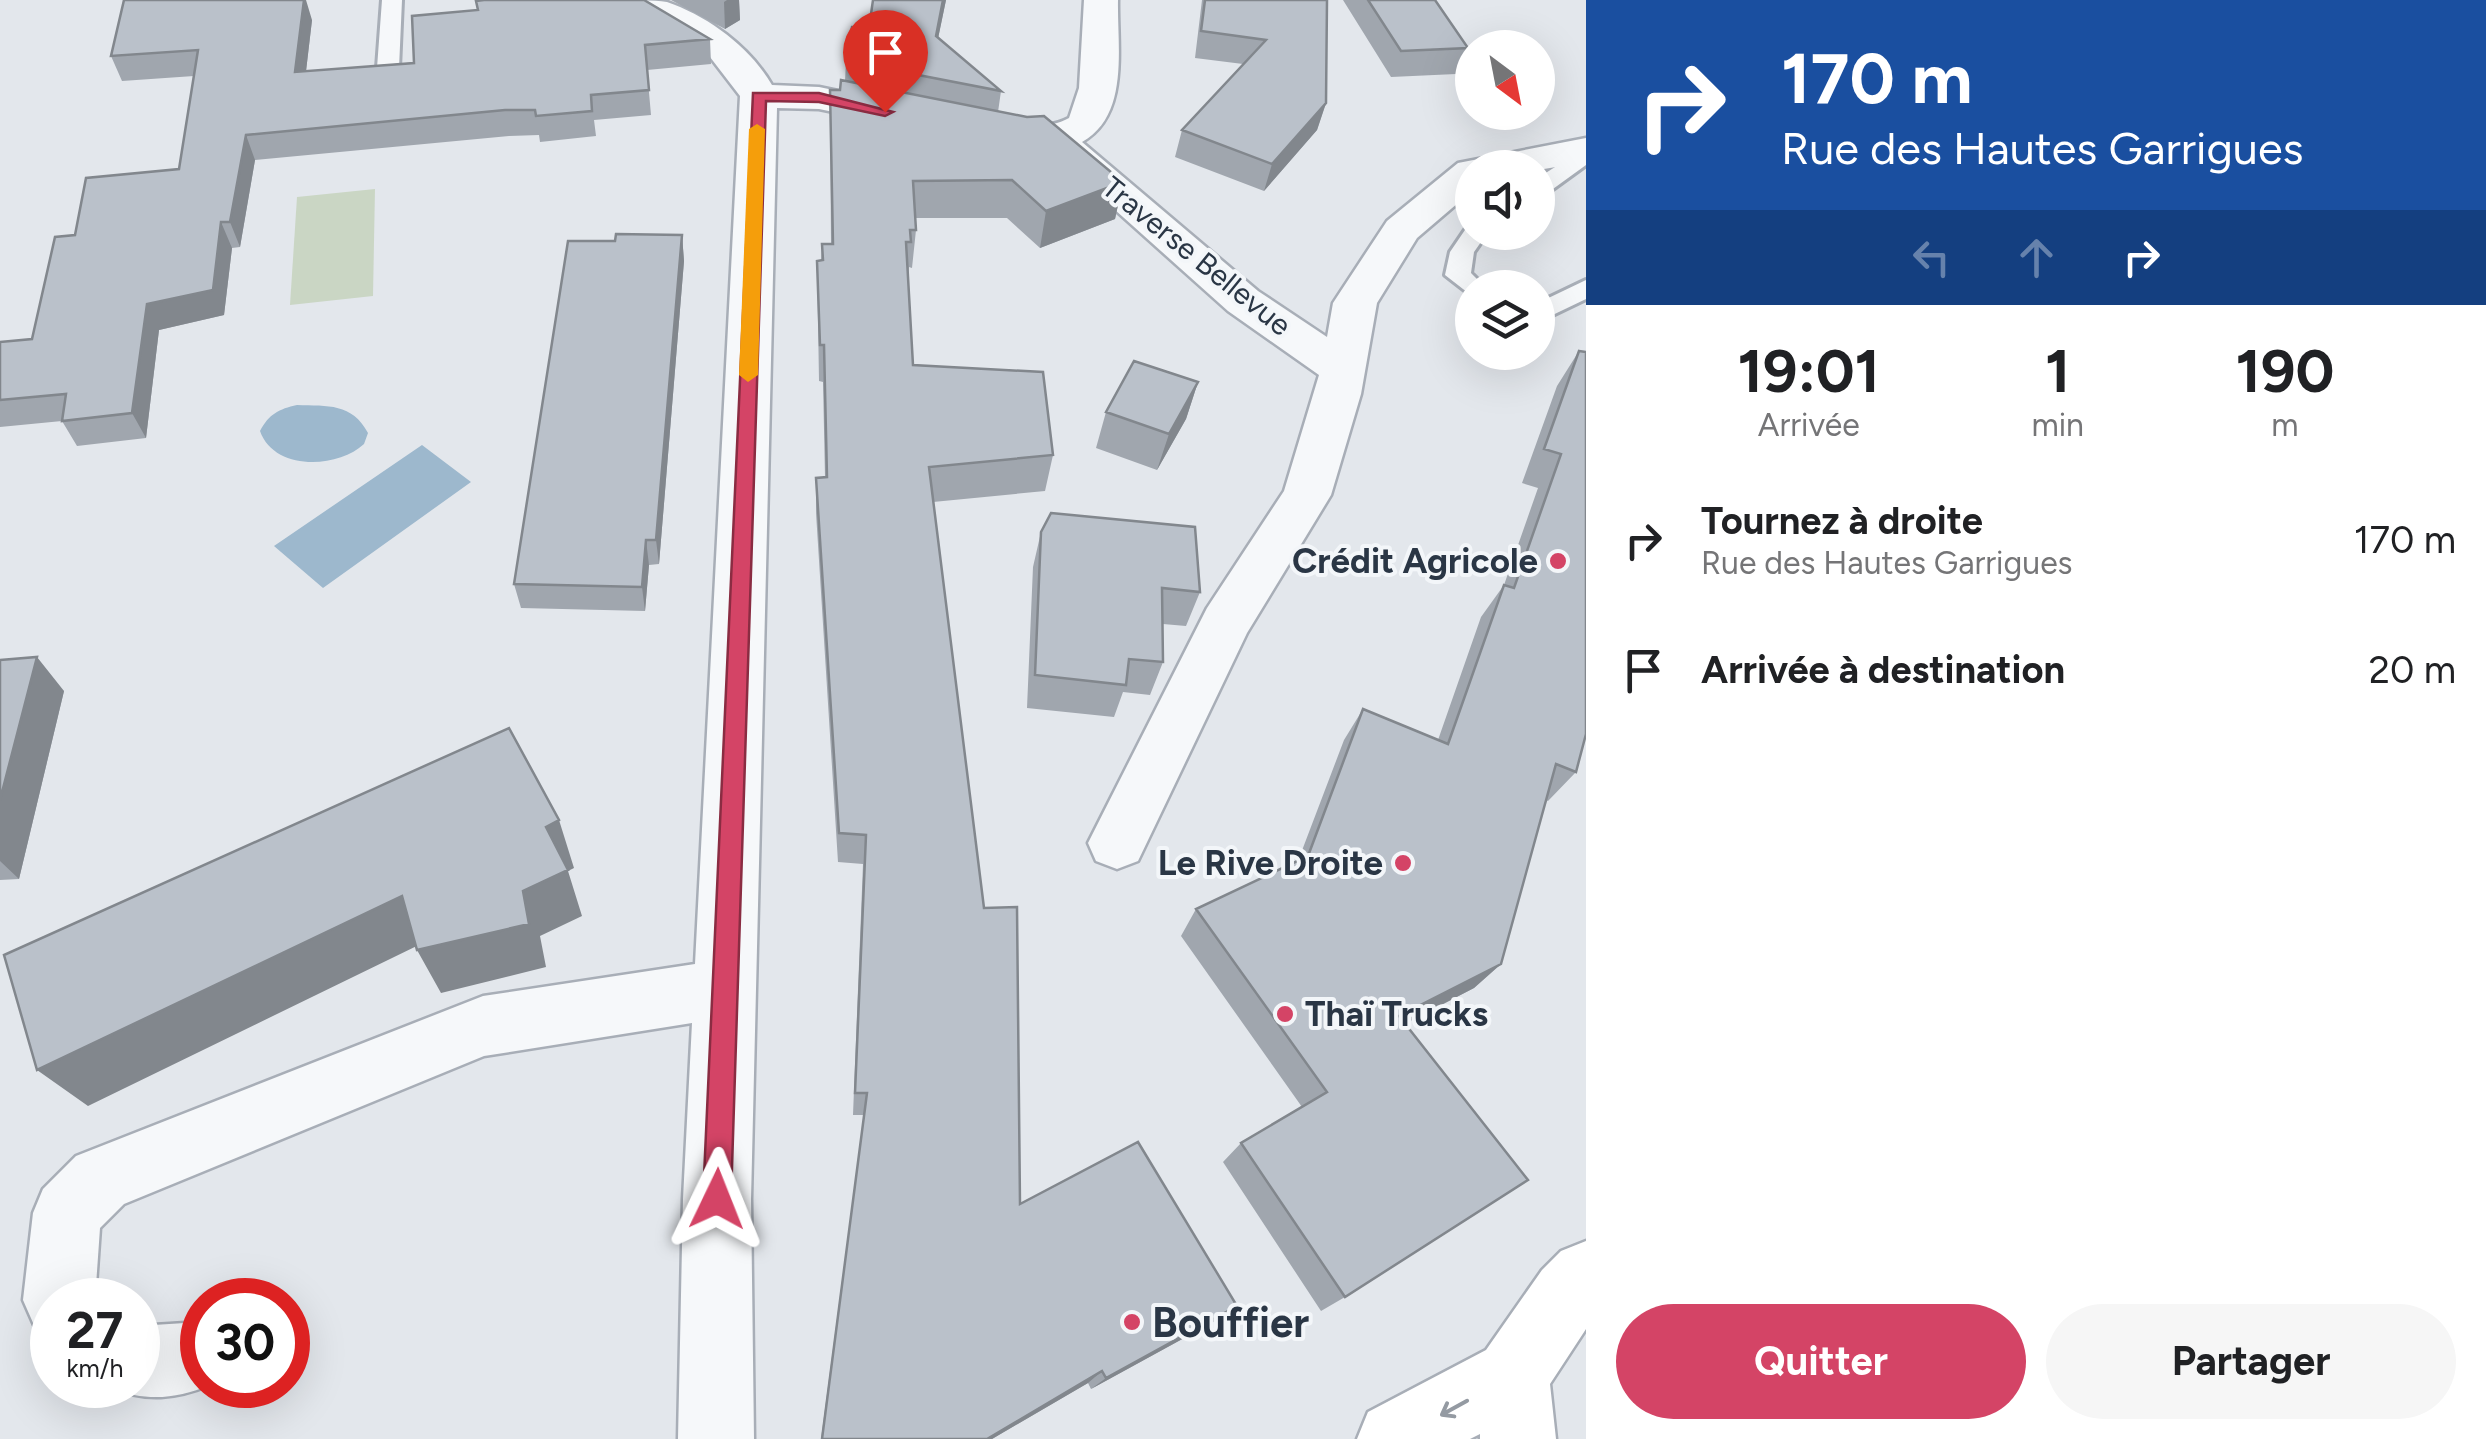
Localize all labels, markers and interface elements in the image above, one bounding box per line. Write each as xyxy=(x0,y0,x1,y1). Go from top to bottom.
pin xyxy=(843,10,928,113)
icon: arrive xyxy=(858,25,913,80)
north arrow xyxy=(1455,30,1555,130)
map controls xyxy=(1455,30,1555,370)
text: 170 m xyxy=(1781,36,1973,121)
icon: right xyxy=(1616,40,1746,170)
text: Rue des Hautes Garrigues xyxy=(1781,121,2303,175)
button: sound xyxy=(1455,150,1555,250)
street label: Traverse Bellevue xyxy=(1095,168,1299,344)
icon: left xyxy=(1904,230,1959,285)
icon: ahead xyxy=(2009,230,2064,285)
icon: right xyxy=(2114,230,2169,285)
button: layers xyxy=(1455,270,1555,370)
text: 19:01 xyxy=(1738,335,1880,407)
text: 1 xyxy=(2045,335,2070,407)
text: 190 xyxy=(2235,335,2334,407)
text: Arrivée xyxy=(1758,406,1860,444)
text: min xyxy=(2031,406,2084,444)
text: m xyxy=(2271,406,2299,444)
text: Tournez à droite xyxy=(1701,498,1983,544)
icon: right xyxy=(1616,513,1671,568)
text: 170 m xyxy=(2354,517,2456,563)
place label: Crédit Agricole xyxy=(1292,540,1538,582)
text: Rue des Hautes Garrigues xyxy=(1701,544,2073,582)
marker: Crédit Agricole xyxy=(1547,550,1569,572)
icon: arrive xyxy=(1616,643,1671,698)
text: Arrivée à destination xyxy=(1701,647,2065,693)
text: 20 m xyxy=(2369,647,2456,693)
place label: Le Rive Droite xyxy=(1158,842,1383,884)
marker: Le Rive Droite xyxy=(1392,852,1414,874)
place label: Thaï Trucks xyxy=(1305,993,1488,1035)
marker: Thaï Trucks xyxy=(1274,1003,1296,1025)
position arrow xyxy=(665,1147,769,1251)
speed limit sign: 30 xyxy=(180,1278,310,1408)
place label: Bouffier xyxy=(1152,1297,1309,1348)
text: 27 xyxy=(67,1300,123,1361)
button: Quitter xyxy=(1616,1304,2026,1419)
button: Partager xyxy=(2046,1304,2456,1419)
marker: Bouffier xyxy=(1121,1311,1143,1333)
text: km/h xyxy=(66,1353,124,1383)
one-way arrow xyxy=(1439,1398,1469,1418)

